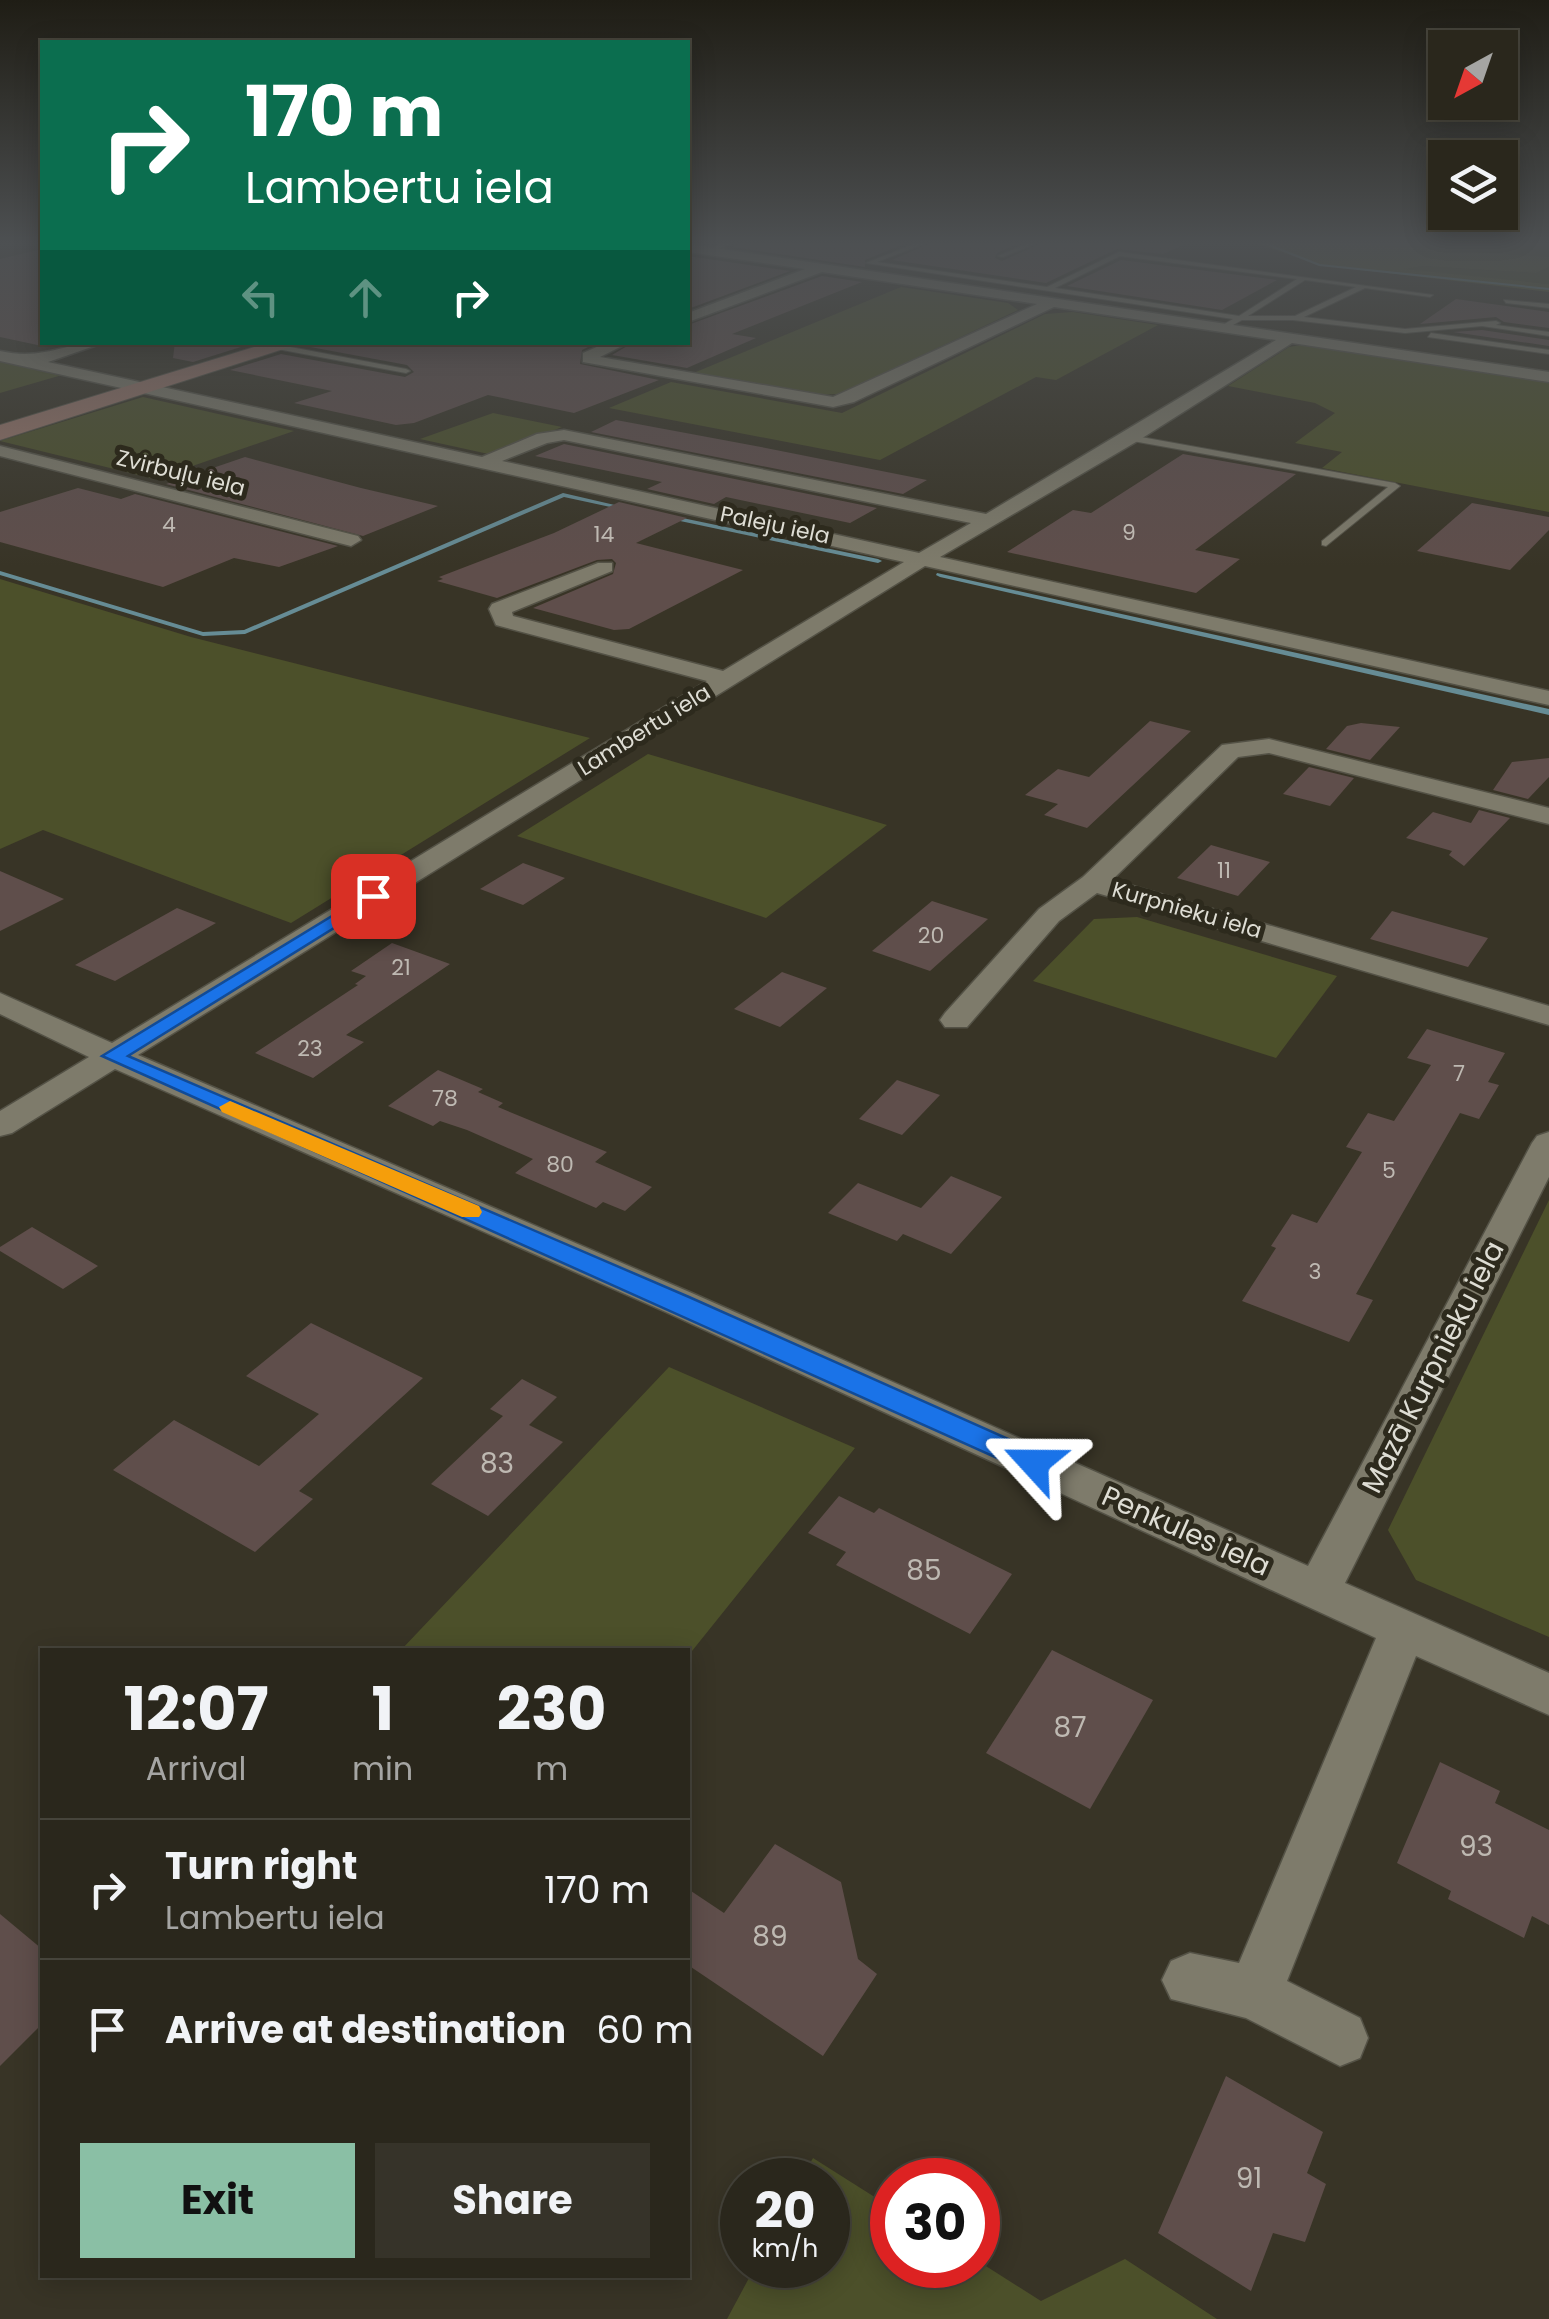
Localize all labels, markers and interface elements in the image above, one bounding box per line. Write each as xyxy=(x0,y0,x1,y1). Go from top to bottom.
north arrow xyxy=(1428,30,1518,120)
map controls xyxy=(1428,30,1518,230)
text: 170 m xyxy=(245,62,443,161)
icon: right xyxy=(80,80,210,210)
button: layers xyxy=(1428,140,1518,230)
text: Lambertu iela xyxy=(245,156,554,219)
icon: left xyxy=(233,270,288,325)
icon: ahead xyxy=(338,270,393,325)
icon: right xyxy=(443,270,498,325)
street label: Zvirbuļu iela xyxy=(113,442,249,504)
street label: Paleju iela xyxy=(717,498,833,552)
house number: 4 xyxy=(162,509,176,540)
house number: 9 xyxy=(1122,517,1136,548)
house number: 14 xyxy=(594,519,615,550)
street label: Lambertu iela xyxy=(572,677,716,783)
pin xyxy=(331,854,416,939)
house number: 11 xyxy=(1217,855,1231,886)
icon: arrive xyxy=(346,869,401,924)
street label: Kurpnieku iela xyxy=(1109,874,1265,946)
house number: 20 xyxy=(918,920,944,951)
house number: 21 xyxy=(391,952,411,983)
house number: 23 xyxy=(297,1033,323,1064)
house number: 7 xyxy=(1453,1058,1465,1089)
house number: 78 xyxy=(432,1083,458,1114)
house number: 80 xyxy=(546,1149,574,1180)
house number: 5 xyxy=(1382,1155,1396,1186)
street label: Mazā Kurpnieku iela xyxy=(1352,1234,1514,1500)
house number: 3 xyxy=(1309,1256,1321,1287)
position arrow xyxy=(982,1411,1086,1515)
house number: 83 xyxy=(480,1444,514,1483)
street label: Penkules iela xyxy=(1096,1477,1276,1585)
house number: 85 xyxy=(906,1551,942,1590)
text: 12:07 xyxy=(123,1667,269,1751)
text: 1 xyxy=(371,1667,394,1751)
text: 230 xyxy=(497,1667,607,1751)
house number: 87 xyxy=(1054,1708,1086,1747)
text: Arrival xyxy=(146,1746,246,1791)
text: min xyxy=(352,1746,413,1791)
text: m xyxy=(535,1746,568,1791)
house number: 93 xyxy=(1459,1827,1493,1866)
text: Turn right xyxy=(165,1839,357,1892)
icon: right xyxy=(80,1862,135,1917)
text: 170 m xyxy=(544,1863,650,1916)
text: Lambertu iela xyxy=(165,1895,385,1940)
house number: 89 xyxy=(752,1917,788,1956)
icon: arrive xyxy=(80,2002,135,2057)
text: Arrive at destination xyxy=(165,2003,566,2056)
text: 60 m xyxy=(596,2003,694,2056)
button: Exit xyxy=(80,2143,355,2258)
button: Share xyxy=(375,2143,650,2258)
speed limit sign: 30 xyxy=(870,2158,1000,2288)
house number: 91 xyxy=(1236,2159,1262,2198)
text: 20 xyxy=(754,2175,816,2246)
text: km/h xyxy=(752,2231,818,2266)

